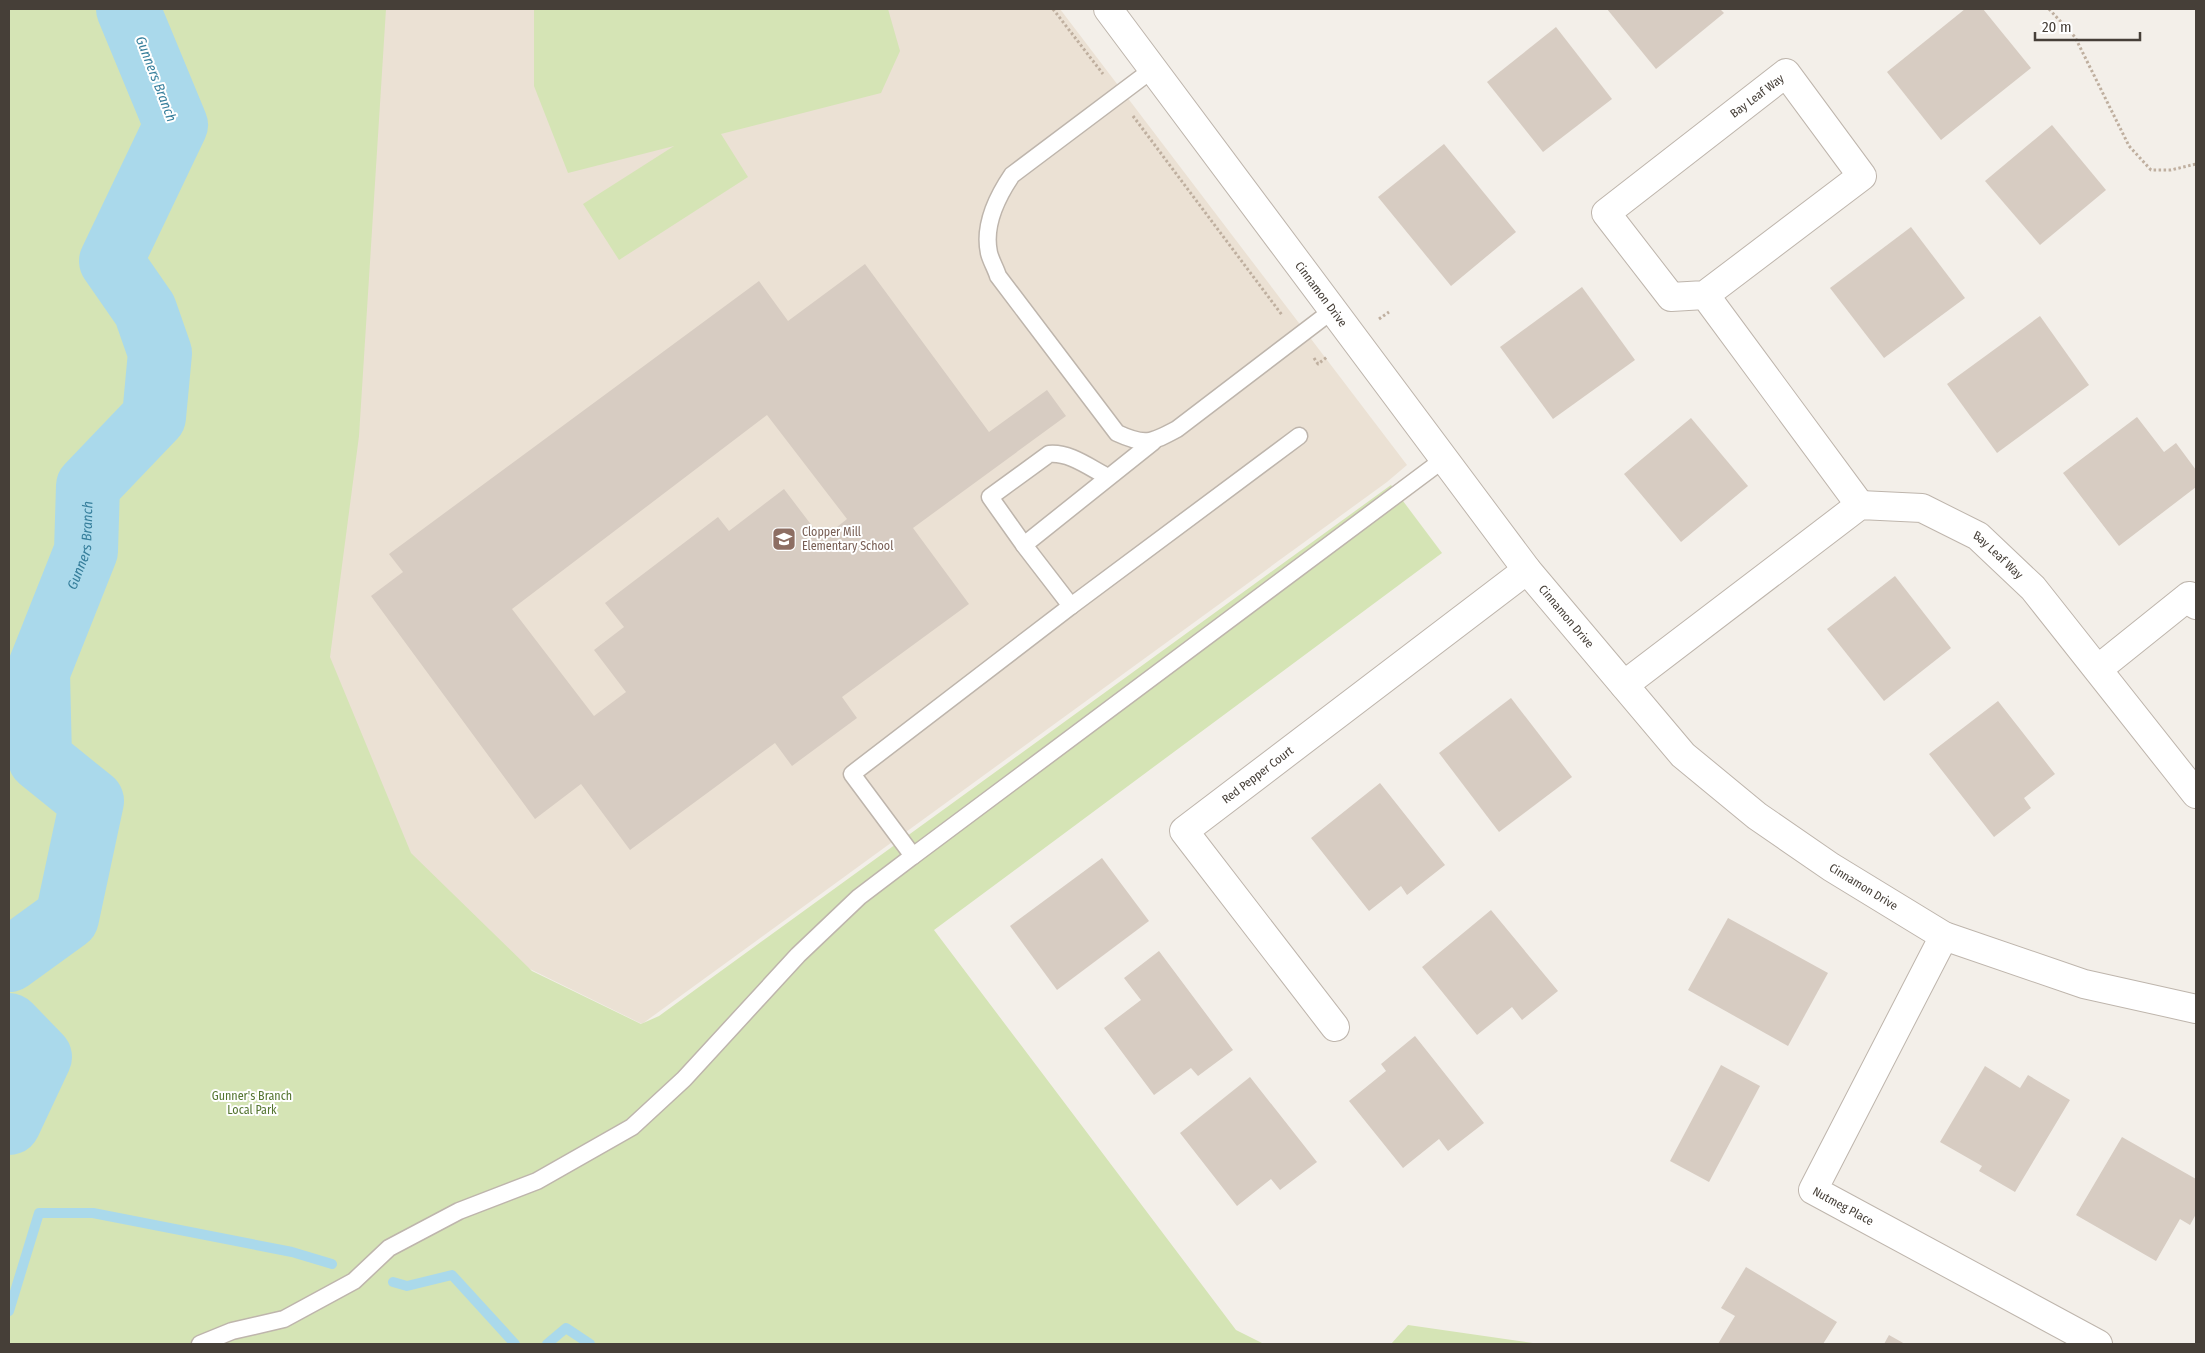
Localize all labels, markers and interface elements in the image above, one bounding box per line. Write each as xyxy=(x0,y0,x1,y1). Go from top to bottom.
scale bar xyxy=(2035,10,2140,42)
text: 20 m xyxy=(2042,18,2072,36)
water label: Gunners Branch xyxy=(132,34,180,124)
street label: Bay Leaf Way xyxy=(1727,71,1787,121)
street label: Cinnamon Drive xyxy=(1292,259,1350,330)
water label: Gunners Branch xyxy=(63,501,96,592)
place label: Clopper Mill Elementary School xyxy=(802,525,893,553)
school or university icon: Clopper Mill Elementary School xyxy=(771,526,797,552)
street label: Bay Leaf Way xyxy=(1971,528,2026,582)
street label: Cinnamon Drive xyxy=(1536,582,1597,651)
street label: Red Pepper Court xyxy=(1219,743,1296,806)
street label: Cinnamon Drive xyxy=(1827,861,1900,913)
park label: Gunner's Branch Local Park xyxy=(212,1089,292,1117)
street label: Nutmeg Place xyxy=(1810,1184,1876,1228)

